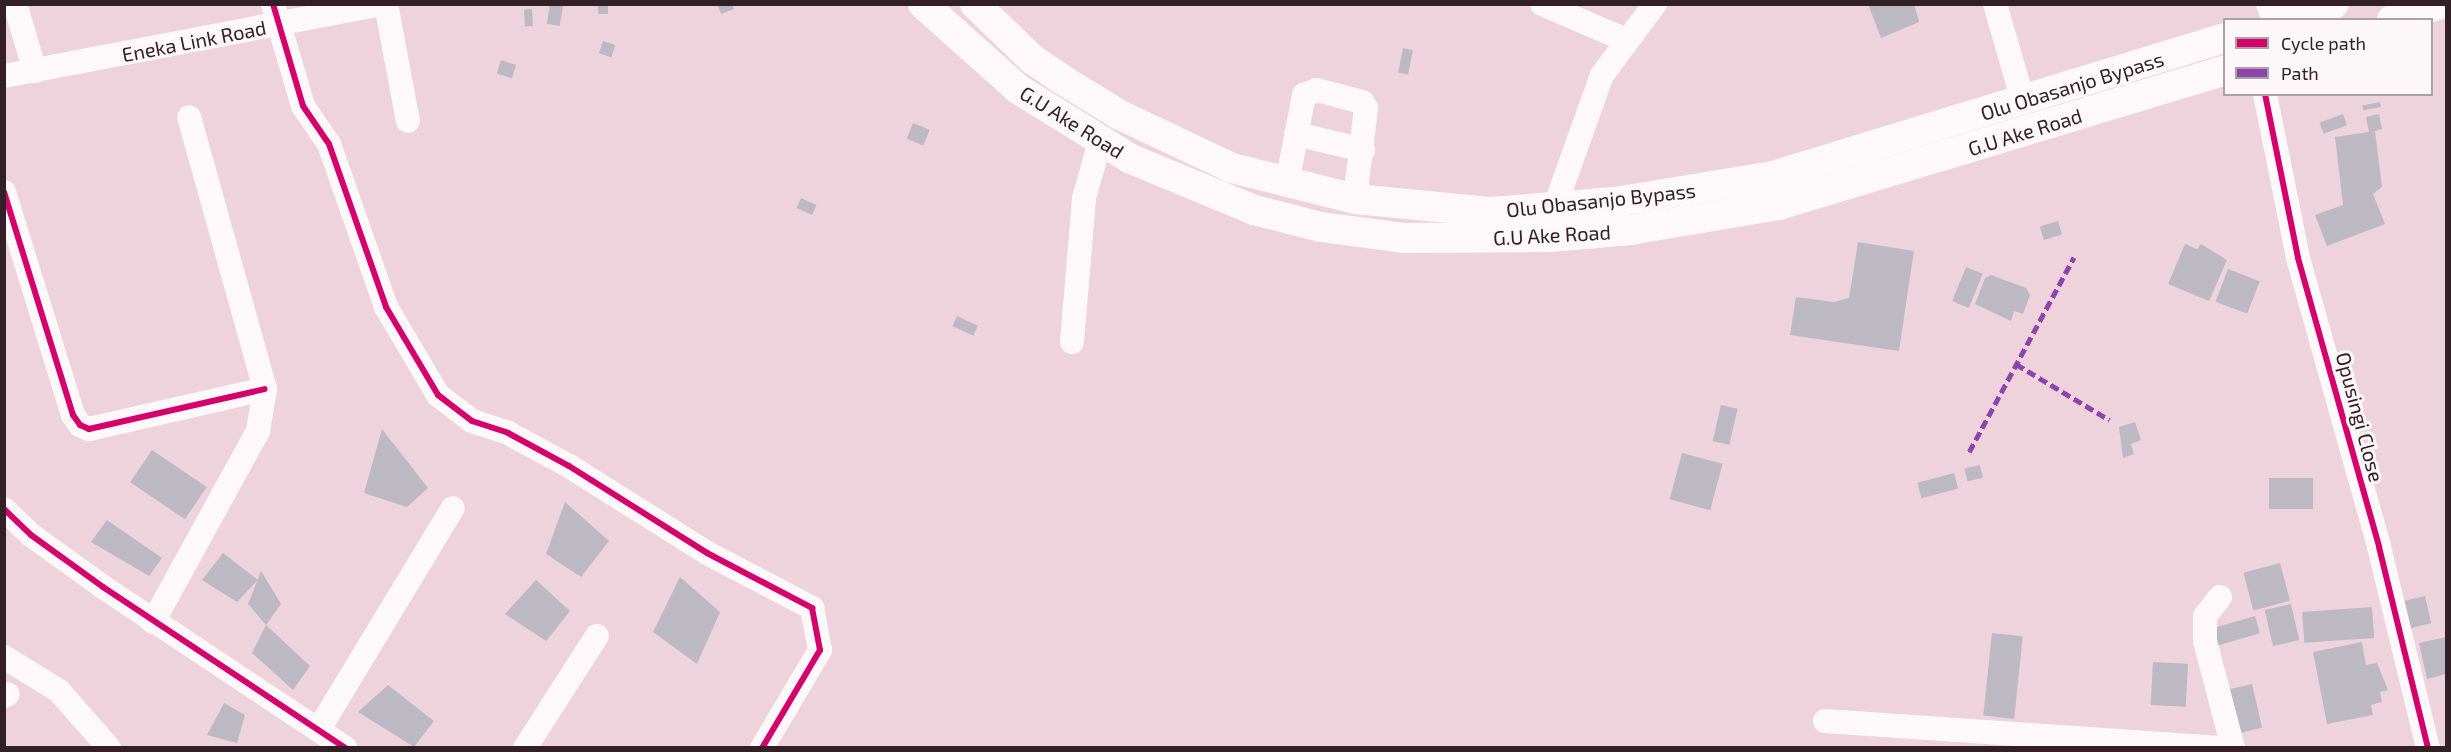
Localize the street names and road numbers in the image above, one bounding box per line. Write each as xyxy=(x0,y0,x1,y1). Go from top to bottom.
street label: Eneka Link Road xyxy=(120,15,268,67)
street label: Olu Obasanjo Bypass xyxy=(1977,47,2167,125)
street label: G.U Ake Road xyxy=(1015,80,1129,164)
street label: G.U Ake Road xyxy=(1965,103,2085,161)
street label: Olu Obasanjo Bypass xyxy=(1505,178,1697,222)
street label: G.U Ake Road xyxy=(1492,220,1612,250)
street label: Opusingi Close xyxy=(2331,350,2389,484)

